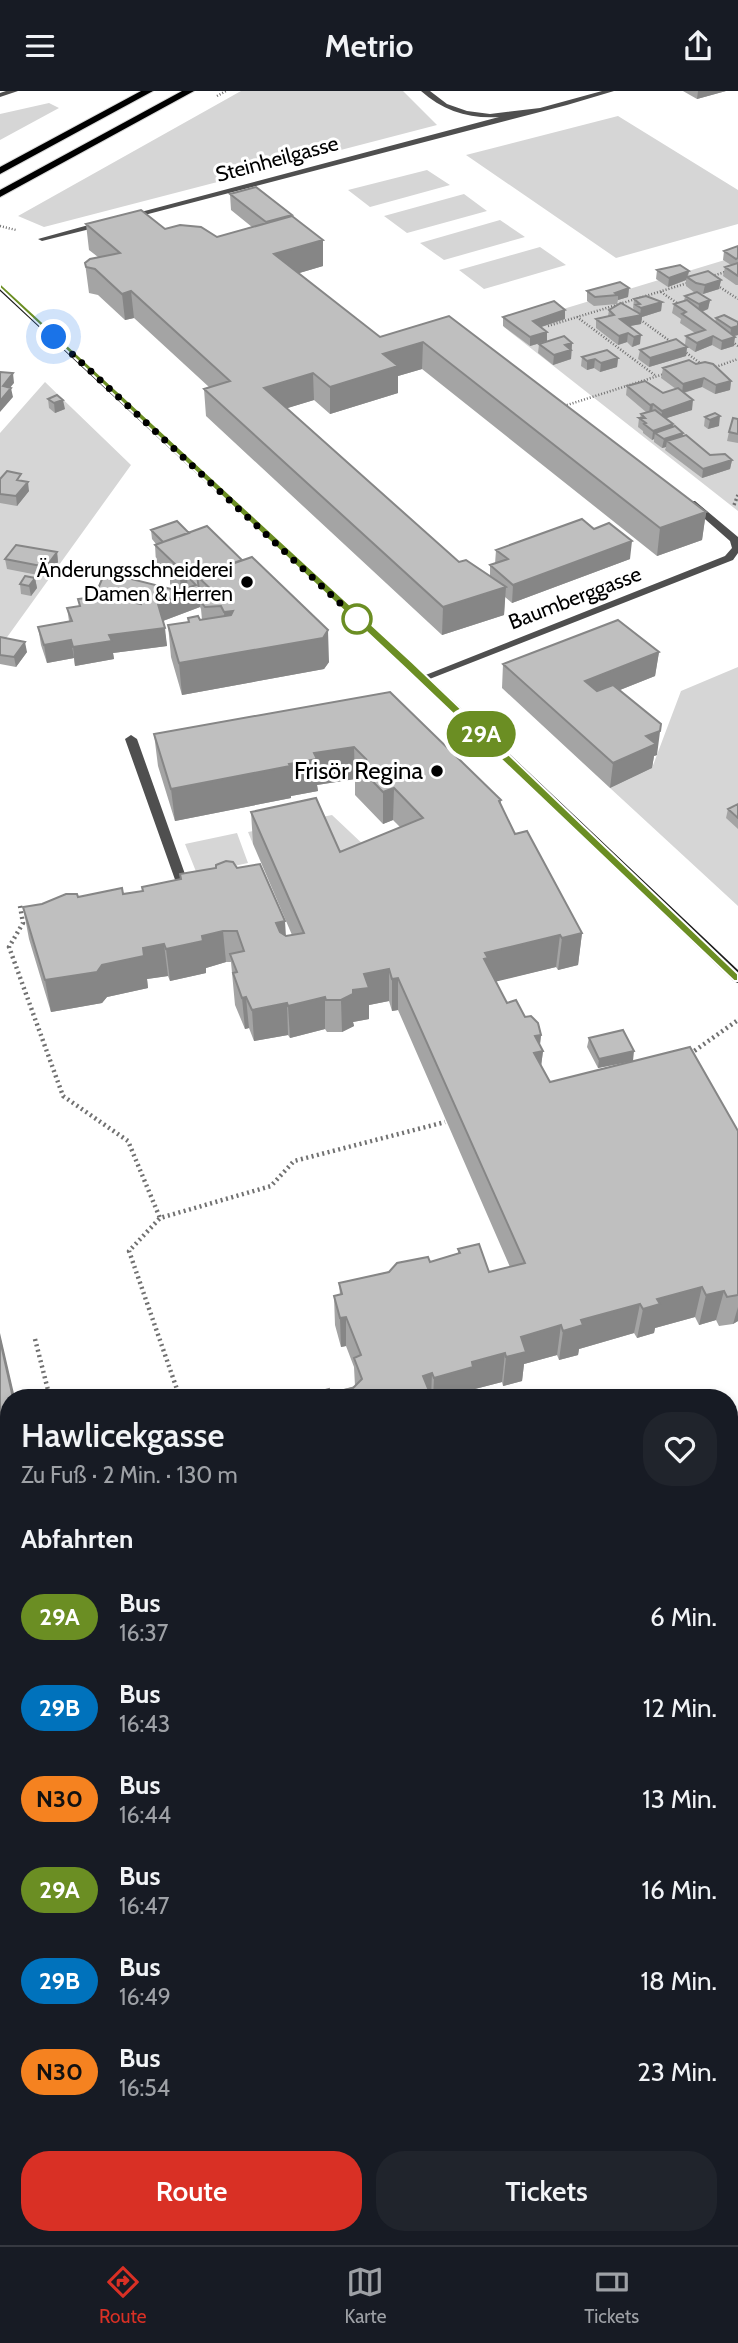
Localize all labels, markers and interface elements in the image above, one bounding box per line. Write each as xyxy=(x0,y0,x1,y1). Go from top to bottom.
text: Metrio xyxy=(324,26,414,65)
icon: menu xyxy=(21,27,59,65)
icon: share xyxy=(679,27,717,65)
street label: Steinheilgasse xyxy=(213,130,341,187)
your location xyxy=(36,319,71,354)
place label: Änderungsschneiderei Damen & Herren xyxy=(37,557,233,606)
street label: Baumberggasse xyxy=(505,561,645,634)
marker: Änderungsschneiderei Damen & Herren xyxy=(239,574,255,590)
unlabelled marker xyxy=(342,604,372,634)
line badge: 29A xyxy=(441,711,521,757)
text: 29A xyxy=(461,719,501,748)
place label: Frisör Regina xyxy=(294,756,423,785)
marker: Frisör Regina xyxy=(429,763,445,779)
button: heart xyxy=(643,1412,717,1486)
text: Hawlicekgasse xyxy=(21,1415,224,1455)
text: Zu Fuß · 2 Min. · 130 m xyxy=(21,1461,238,1489)
text: Abfahrten xyxy=(21,1523,133,1555)
text: Bus xyxy=(119,1587,160,1619)
text: 6 Min. xyxy=(650,1601,717,1633)
text: 29A xyxy=(39,1602,80,1631)
text: 16:37 xyxy=(119,1619,168,1647)
text: Bus xyxy=(119,1678,160,1710)
text: 12 Min. xyxy=(643,1692,717,1724)
text: 29B xyxy=(39,1693,80,1722)
text: 16:43 xyxy=(119,1710,170,1738)
text: Bus xyxy=(119,1769,160,1801)
text: 13 Min. xyxy=(642,1783,717,1815)
text: N30 xyxy=(36,1784,83,1813)
text: 16:44 xyxy=(119,1801,171,1829)
text: Bus xyxy=(119,1860,160,1892)
text: 16 Min. xyxy=(642,1874,717,1906)
text: 29A xyxy=(39,1875,80,1904)
text: 16:47 xyxy=(119,1892,169,1920)
text: Bus xyxy=(119,1951,160,1983)
text: 18 Min. xyxy=(641,1965,717,1997)
text: 29B xyxy=(39,1966,80,1995)
text: 16:49 xyxy=(119,1983,171,2011)
text: Bus xyxy=(119,2042,160,2074)
text: 23 Min. xyxy=(637,2056,717,2088)
text: N30 xyxy=(36,2057,83,2086)
text: 16:54 xyxy=(119,2074,170,2102)
button: Route xyxy=(21,2151,362,2231)
button: Tickets xyxy=(376,2151,717,2231)
tab: Route xyxy=(99,2263,147,2328)
tab: Karte xyxy=(344,2263,386,2328)
tab: Tickets xyxy=(584,2263,639,2328)

